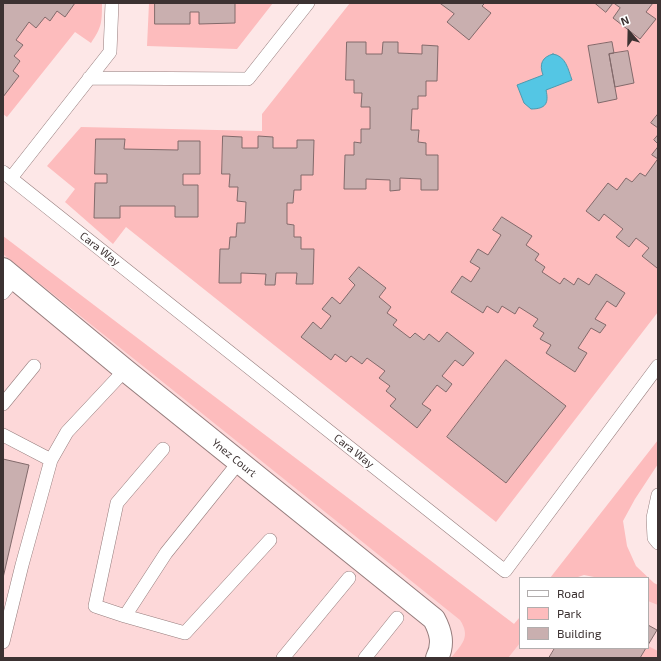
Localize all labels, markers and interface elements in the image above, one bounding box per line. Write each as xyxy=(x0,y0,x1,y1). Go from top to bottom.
north arrow xyxy=(609,12,649,52)
text: N xyxy=(619,13,631,28)
street label: Cara Way xyxy=(77,229,123,269)
street label: Cara Way xyxy=(331,431,377,471)
street label: Ynez Court xyxy=(209,436,259,480)
legend xyxy=(519,577,649,649)
text: Road xyxy=(557,586,585,600)
text: Park xyxy=(557,606,582,620)
text: Building xyxy=(557,626,601,640)

